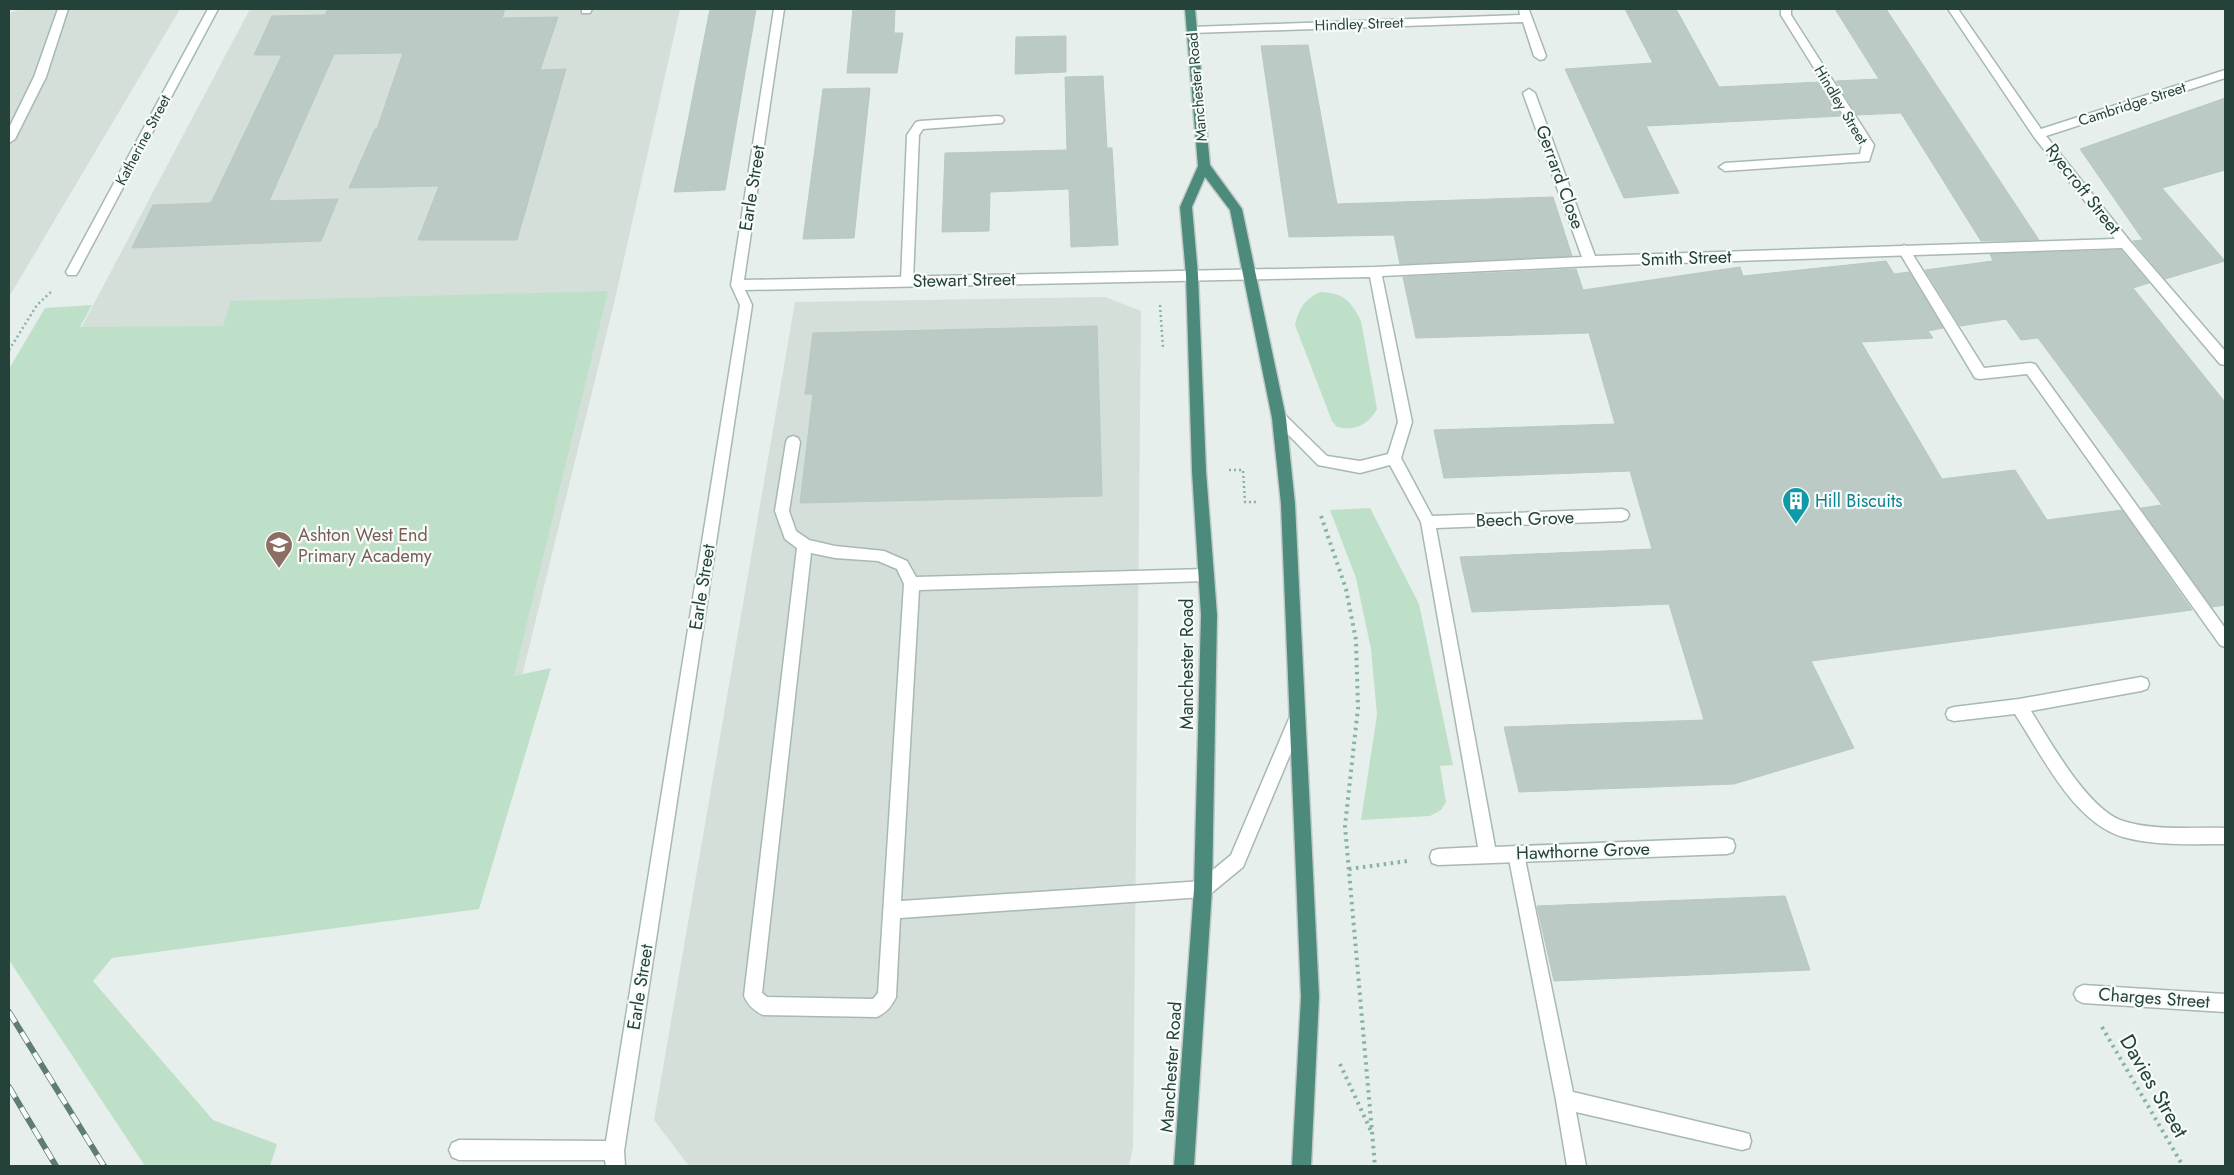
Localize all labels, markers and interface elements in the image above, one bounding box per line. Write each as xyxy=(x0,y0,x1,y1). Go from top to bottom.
street label: Hindley Street xyxy=(1314,11,1404,37)
street label: Manchester Road xyxy=(1181,32,1213,142)
street label: Hindley Street xyxy=(1809,61,1874,149)
street label: Cambridge Street xyxy=(2075,76,2189,132)
street label: Katherine Street xyxy=(110,90,176,189)
street label: Gerrard Close xyxy=(1529,121,1591,233)
street label: Ryecroft Street xyxy=(2039,138,2127,241)
street label: Earle Street xyxy=(732,143,772,233)
street label: Smith Street xyxy=(1640,243,1732,273)
street label: Stewart Street xyxy=(912,266,1016,294)
building icon: Hill Biscuits xyxy=(1781,486,1811,525)
place label: Hill Biscuits xyxy=(1815,488,1903,514)
street label: Beech Grove xyxy=(1475,504,1575,534)
place label: Ashton West End Primary Academy xyxy=(298,522,432,569)
school or university icon: Ashton West End Primary Academy xyxy=(264,530,294,569)
street label: Earle Street xyxy=(682,542,722,632)
street label: Manchester Road xyxy=(1174,598,1200,730)
street label: Hawthorne Grove xyxy=(1516,836,1650,866)
street label: Earle Street xyxy=(620,942,660,1032)
street label: Charges Street xyxy=(2097,981,2211,1015)
street label: Manchester Road xyxy=(1153,1001,1189,1133)
street label: Davies Street xyxy=(2112,1029,2196,1143)

